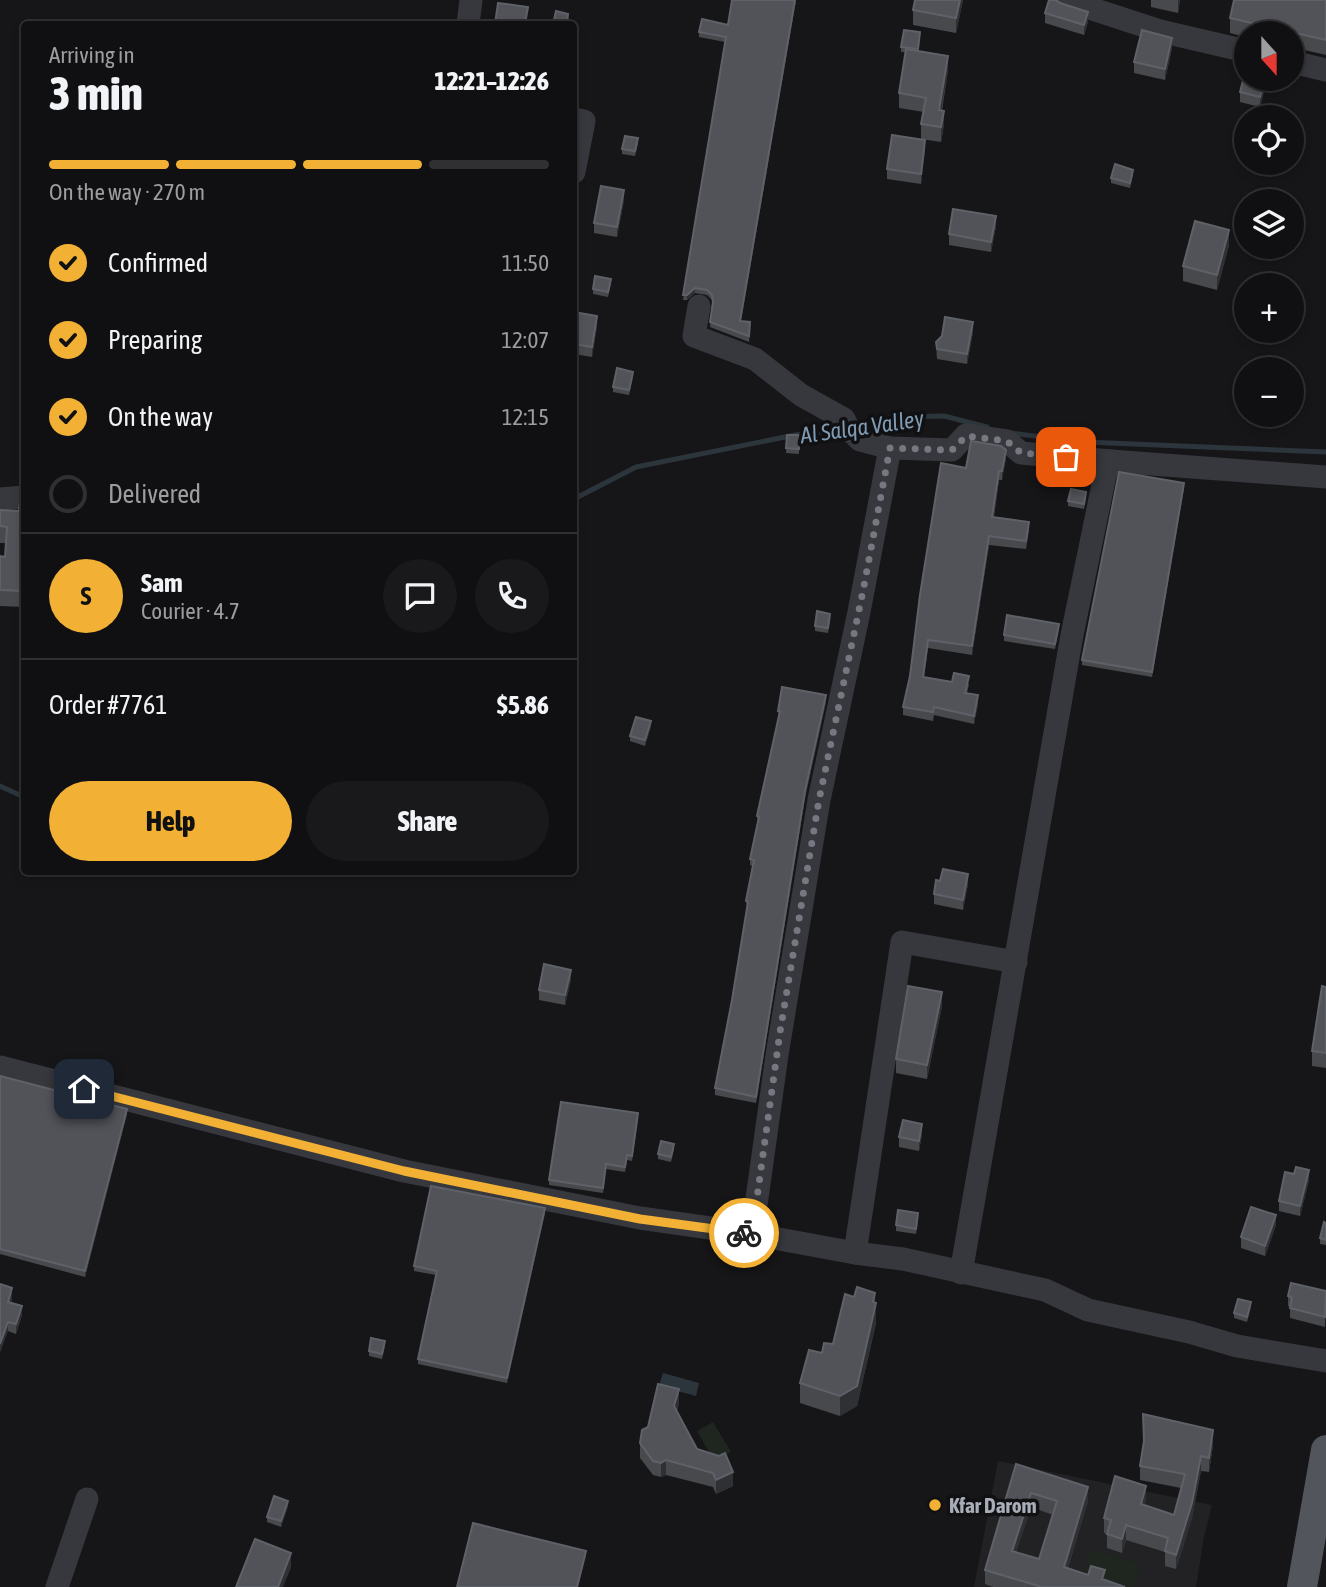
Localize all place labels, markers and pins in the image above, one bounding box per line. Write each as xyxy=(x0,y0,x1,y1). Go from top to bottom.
pin xyxy=(1036,427,1096,487)
pin xyxy=(54,1059,114,1119)
place label: Kfar Darom xyxy=(949,1493,1037,1517)
marker: Kfar Darom xyxy=(927,1497,943,1513)

